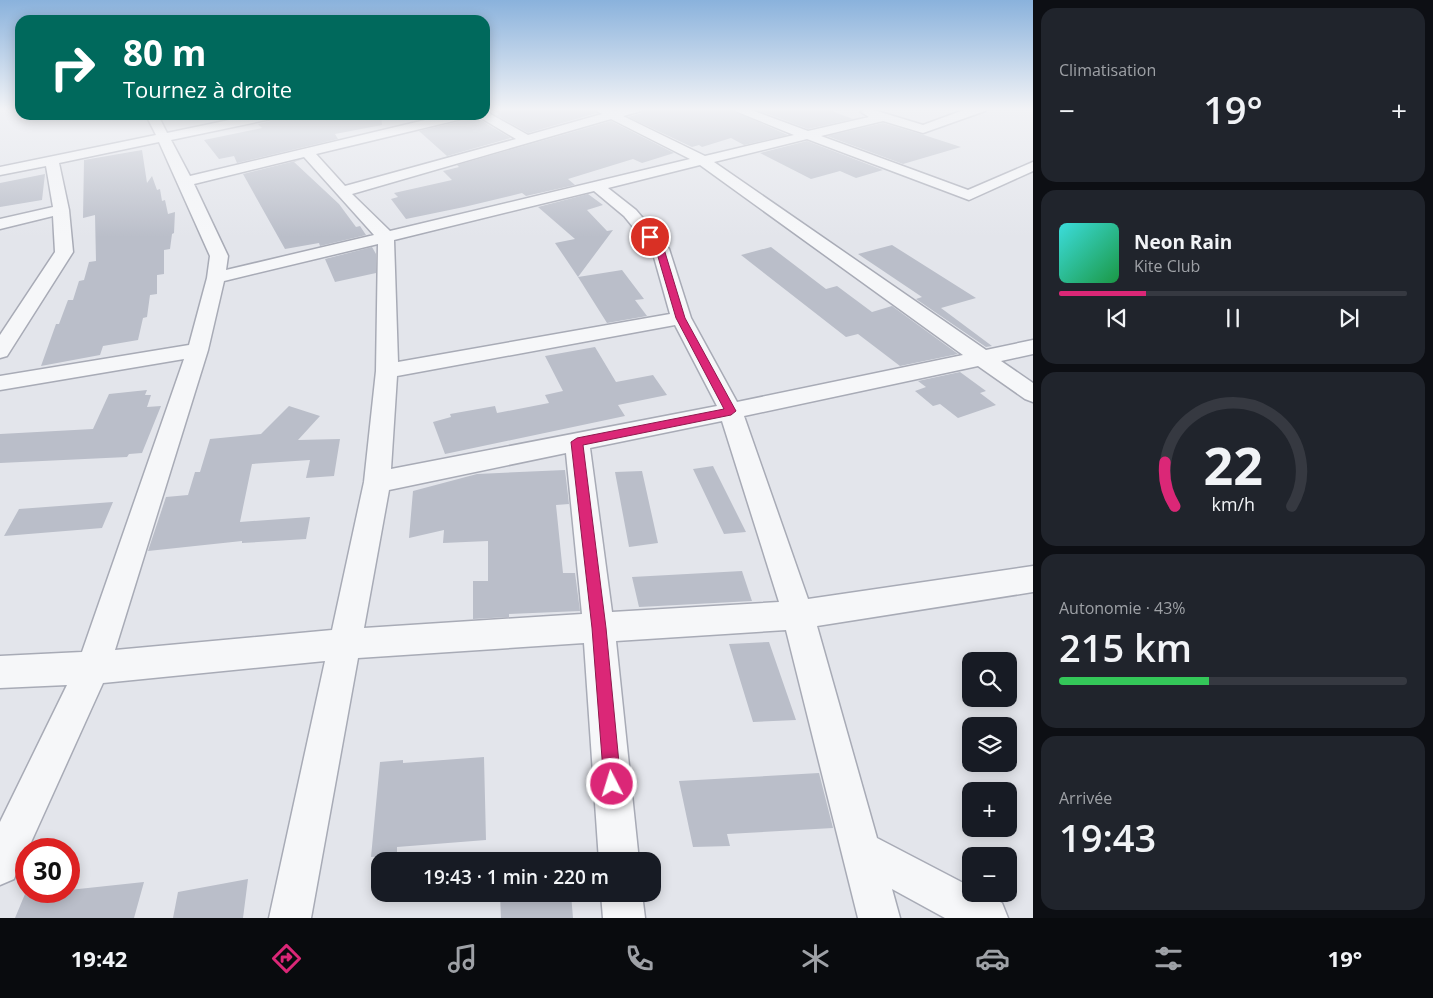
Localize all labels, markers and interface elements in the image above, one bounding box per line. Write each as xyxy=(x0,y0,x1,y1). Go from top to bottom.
text: 80 m xyxy=(123,29,206,76)
icon: right xyxy=(40,35,105,100)
text: Climatisation xyxy=(1059,59,1156,81)
text: Tournez à droite xyxy=(123,74,292,104)
text: 19° xyxy=(1203,83,1263,135)
text: − xyxy=(1059,91,1075,129)
text: + xyxy=(1391,91,1407,129)
pin xyxy=(629,216,671,258)
icon: arrive xyxy=(636,223,664,251)
text: Neon Rain xyxy=(1134,229,1232,255)
text: Kite Club xyxy=(1134,255,1200,277)
icon: previous xyxy=(1103,304,1131,332)
icon: pause xyxy=(1219,304,1247,332)
icon: next xyxy=(1335,304,1363,332)
text: 22 xyxy=(1203,429,1263,500)
text: km/h xyxy=(1211,492,1255,516)
text: Autonomie · 43% xyxy=(1059,597,1186,619)
text: 215 km xyxy=(1059,621,1192,673)
map controls xyxy=(962,652,1017,902)
button: search xyxy=(962,652,1017,707)
button: layers xyxy=(962,717,1017,772)
position arrow xyxy=(585,757,637,809)
button: + xyxy=(962,782,1017,837)
text: Arrivée xyxy=(1059,787,1112,809)
text: 19:43 xyxy=(1059,811,1156,863)
speed limit sign: 30 xyxy=(15,838,80,903)
button: − xyxy=(962,847,1017,902)
text: 19:43 · 1 min · 220 m xyxy=(423,864,609,890)
icon: directions xyxy=(269,941,304,976)
icon: music xyxy=(445,941,480,976)
icon: phone xyxy=(622,941,657,976)
icon: climate xyxy=(798,941,833,976)
icon: car xyxy=(975,941,1010,976)
icon: filters xyxy=(1151,941,1186,976)
text: 19:42 xyxy=(71,943,127,973)
text: 19° xyxy=(1328,943,1362,973)

